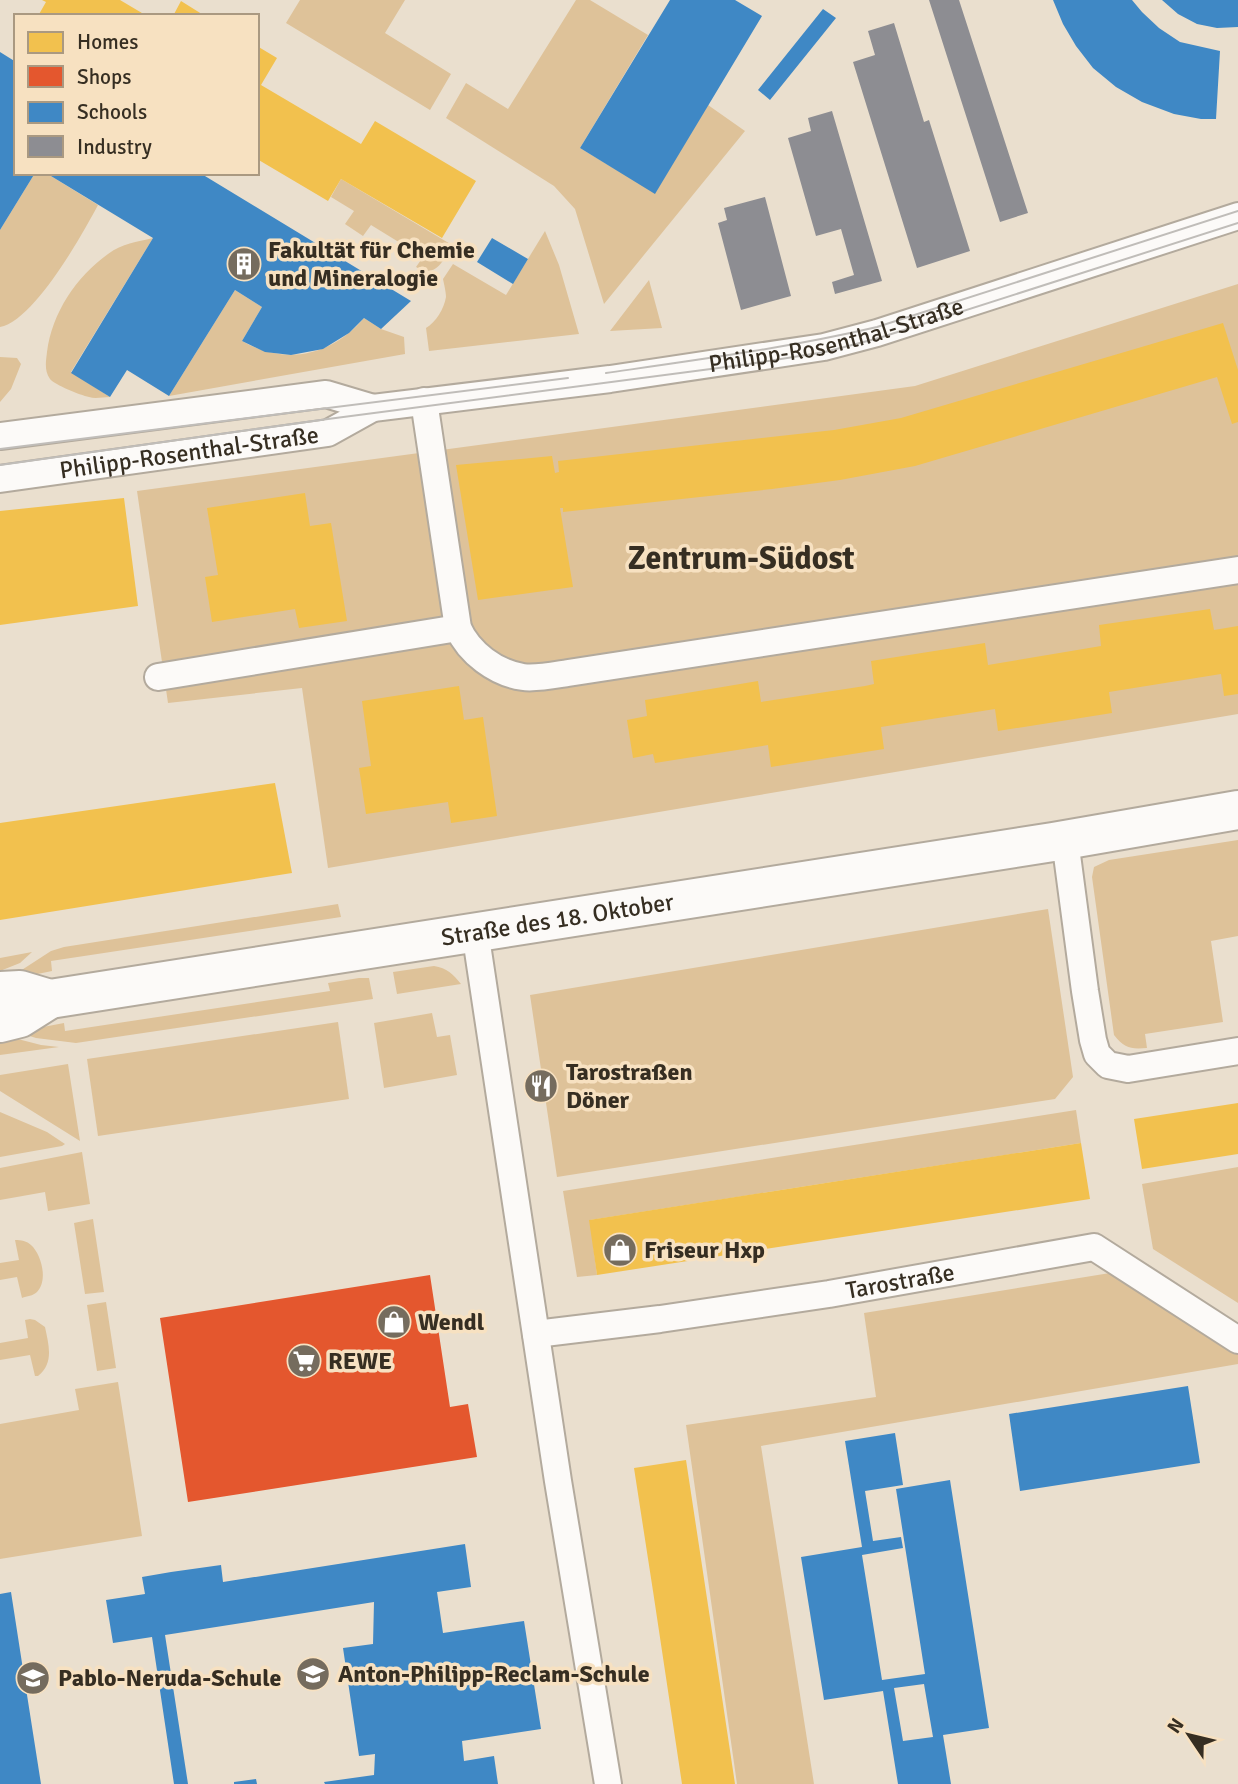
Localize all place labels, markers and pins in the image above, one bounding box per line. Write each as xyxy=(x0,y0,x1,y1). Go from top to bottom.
place label: Fakultät für Chemie und Mineralogie xyxy=(268,235,475,293)
building icon: Fakultät für Chemie und Mineralogie xyxy=(225,245,263,283)
place label: Tarostraßen Döner xyxy=(566,1057,693,1115)
restaurant icon: Tarostraßen Döner xyxy=(522,1067,560,1105)
shop icon: Friseur Hxp xyxy=(601,1231,639,1269)
place label: Friseur Hxp xyxy=(644,1235,765,1265)
shop icon: Wendl xyxy=(375,1303,413,1341)
place label: Wendl xyxy=(418,1307,485,1337)
supermarket icon: REWE xyxy=(285,1342,323,1380)
place label: REWE xyxy=(328,1346,392,1376)
school or university icon: Anton-Philipp-Reclam-Schule xyxy=(294,1655,332,1693)
school or university icon: Pablo-Neruda-Schule xyxy=(14,1659,52,1697)
place label: Anton-Philipp-Reclam-Schule xyxy=(338,1659,650,1689)
place label: Pablo-Neruda-Schule xyxy=(58,1663,281,1693)

